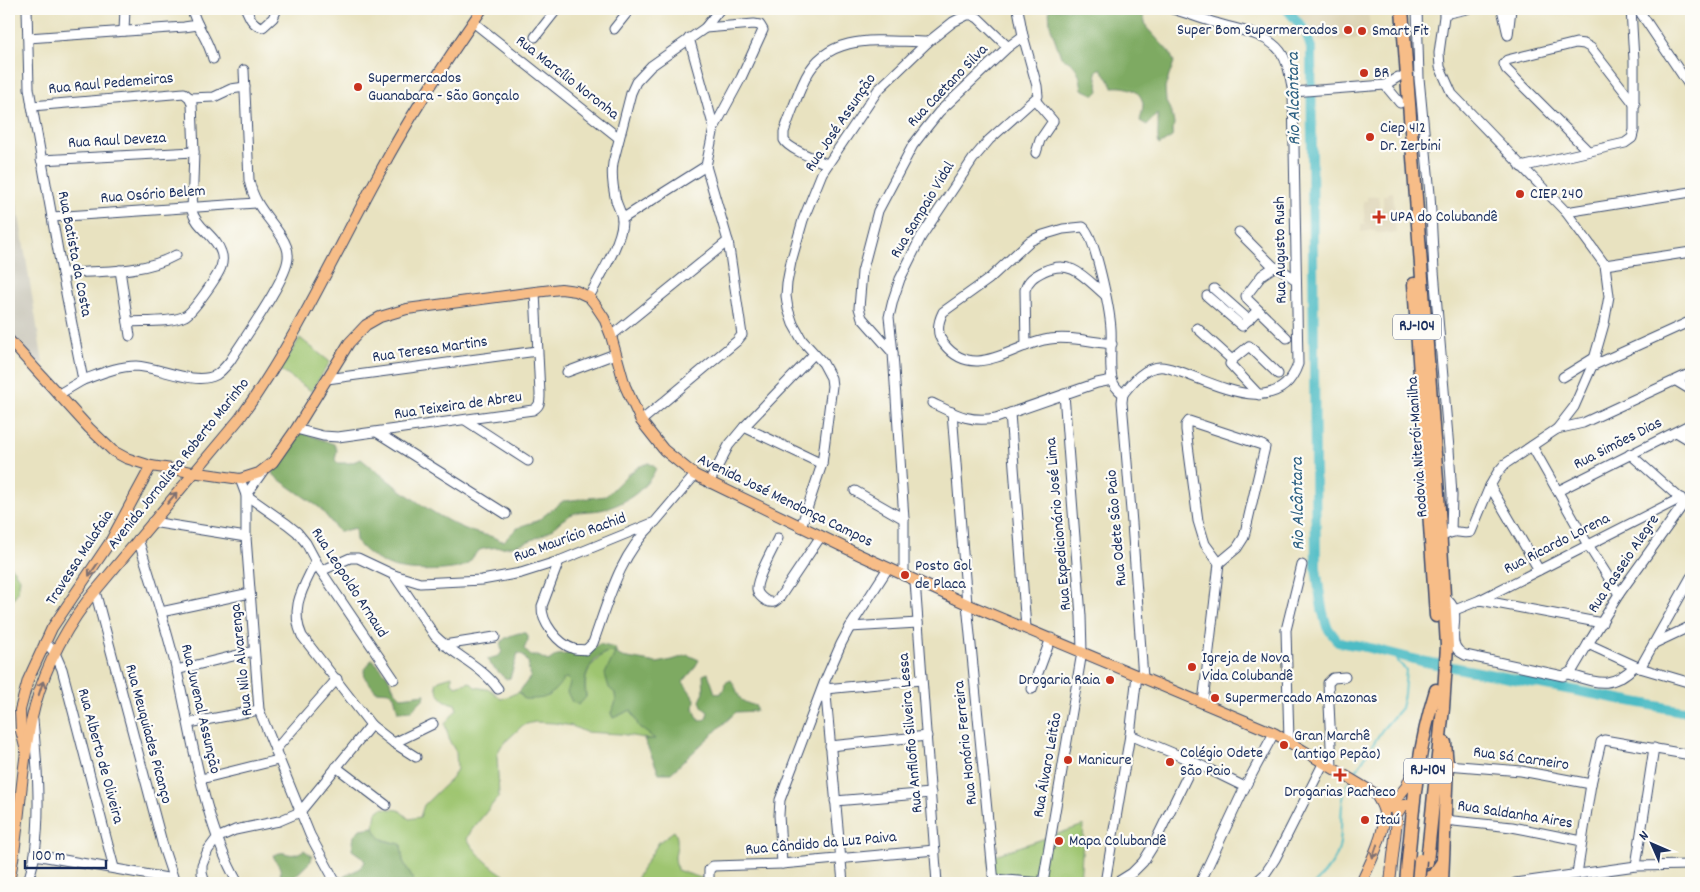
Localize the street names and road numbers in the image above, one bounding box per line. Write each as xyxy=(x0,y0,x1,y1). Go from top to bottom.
street label: Rua Marcílio Noronha xyxy=(510,30,624,126)
street label: Rua Caetano Silva xyxy=(902,39,994,133)
street label: Rua Raul Pedemeiras xyxy=(47,67,175,101)
street label: Rua José Assunção xyxy=(800,69,882,177)
street label: Rua Raul Deveza xyxy=(67,127,167,155)
street label: Rua Sampaio Vidal xyxy=(885,157,961,263)
street label: Rua Osório Belem xyxy=(100,180,206,210)
street label: Rua Batista da Costa xyxy=(51,189,98,319)
street label: Rua Augusto Rush xyxy=(1269,196,1293,304)
road number: RJ-104 xyxy=(1393,314,1441,340)
street label: Rua Teresa Martins xyxy=(371,331,489,369)
street label: Avenida Jornalista Roberto Marinho xyxy=(102,373,256,555)
street label: Rodovia Niterói-Manilha xyxy=(1402,375,1434,518)
street label: Rua Teixeira de Abreu xyxy=(393,386,524,426)
street label: Rua Simões Dias xyxy=(1570,412,1667,476)
street label: Rua Expedicionário José Lima xyxy=(1040,436,1078,611)
street label: Avenida José Mendonça Campos xyxy=(693,448,877,554)
street label: Rua Odete São Paio xyxy=(1100,469,1134,587)
street label: Travessa Malafaia xyxy=(40,505,120,610)
street label: Rua Maurício Rachid xyxy=(511,507,629,569)
street label: Rua Ricardo Lorena xyxy=(1500,507,1614,581)
street label: Rua Passeio Alegre xyxy=(1582,510,1666,618)
street label: Rua Leopoldo Arnaud xyxy=(305,523,393,643)
street label: Rua Nilo Alvarenga xyxy=(225,602,259,717)
street label: Rua Juvenal Assunção xyxy=(174,642,226,776)
street label: Rua Anfilofio Silveira Lessa xyxy=(893,652,929,814)
street label: Rua Meuquiades Picanço xyxy=(118,662,178,806)
street label: Rua Honório Ferreira xyxy=(948,679,984,806)
street label: Rua Alberto de Oliveira xyxy=(71,686,129,827)
street label: Rua Álvaro Leitão xyxy=(1027,711,1069,819)
street label: Rua Sá Carneiro xyxy=(1472,741,1570,777)
road number: RJ-104 xyxy=(1404,758,1452,784)
street label: Rua Saldanha Aires xyxy=(1456,795,1575,836)
street label: Rua Cândido da Luz Paiva xyxy=(744,826,898,862)

